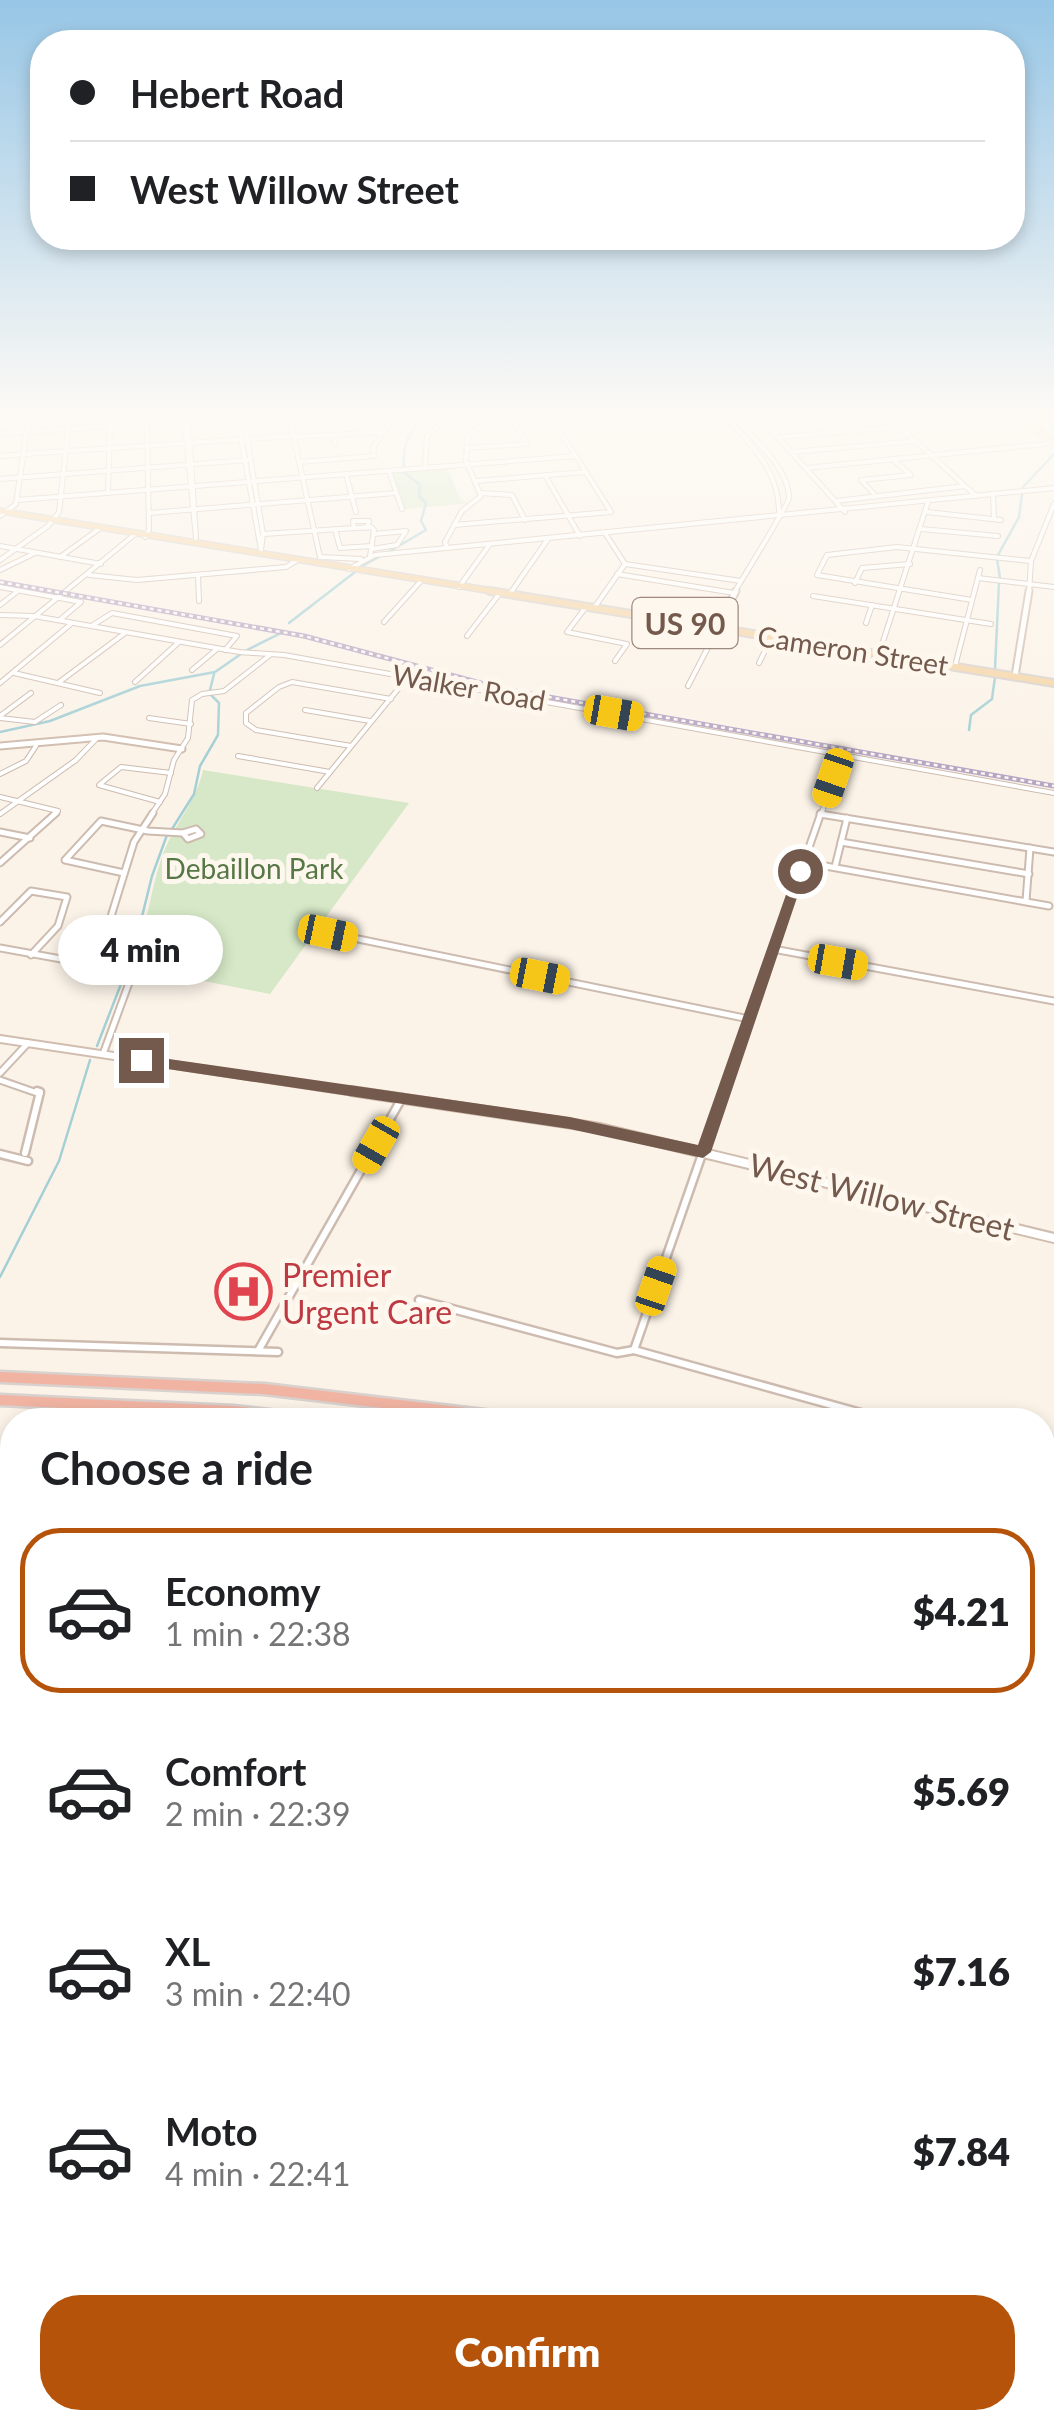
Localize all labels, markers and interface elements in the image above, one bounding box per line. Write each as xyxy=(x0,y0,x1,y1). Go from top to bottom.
text: Hebert Road xyxy=(130,70,344,116)
text: West Willow Street xyxy=(130,166,459,212)
road number: US 90 xyxy=(632,598,738,648)
street label: Cameron Street xyxy=(755,618,951,682)
street label: Walker Road xyxy=(390,657,548,717)
car xyxy=(582,693,646,733)
car xyxy=(809,745,857,811)
route start xyxy=(778,849,823,894)
park label: Debaillon Park xyxy=(165,851,344,885)
car xyxy=(296,912,360,954)
callout: 4 min xyxy=(58,915,224,985)
text: 4 min xyxy=(101,930,180,969)
car xyxy=(806,942,870,982)
car xyxy=(508,956,572,996)
route end xyxy=(119,1038,164,1083)
car xyxy=(348,1112,404,1178)
street label: West Willow Street xyxy=(745,1144,1019,1248)
car xyxy=(632,1253,680,1319)
place label: Premier Urgent Care xyxy=(282,1255,452,1331)
hospital icon: Premier Urgent Care xyxy=(213,1262,273,1322)
text: Choose a ride xyxy=(40,1441,313,1495)
icon: car xyxy=(45,1566,135,1656)
text: Economy xyxy=(165,1568,320,1614)
text: $4.21 xyxy=(913,1588,1010,1634)
text: 1 min · 22:38 xyxy=(165,1614,351,1653)
icon: car xyxy=(45,1746,135,1836)
text: Comfort xyxy=(165,1748,306,1794)
text: $5.69 xyxy=(913,1768,1010,1814)
text: 2 min · 22:39 xyxy=(165,1794,351,1833)
icon: car xyxy=(45,1926,135,2016)
text: XL xyxy=(165,1928,210,1974)
text: $7.16 xyxy=(913,1948,1010,1994)
text: 3 min · 22:40 xyxy=(165,1974,351,2013)
icon: car xyxy=(45,2106,135,2196)
text: Moto xyxy=(165,2108,258,2154)
text: $7.84 xyxy=(913,2128,1010,2174)
text: 4 min · 22:41 xyxy=(165,2154,351,2193)
button: Confirm xyxy=(40,2295,1015,2410)

